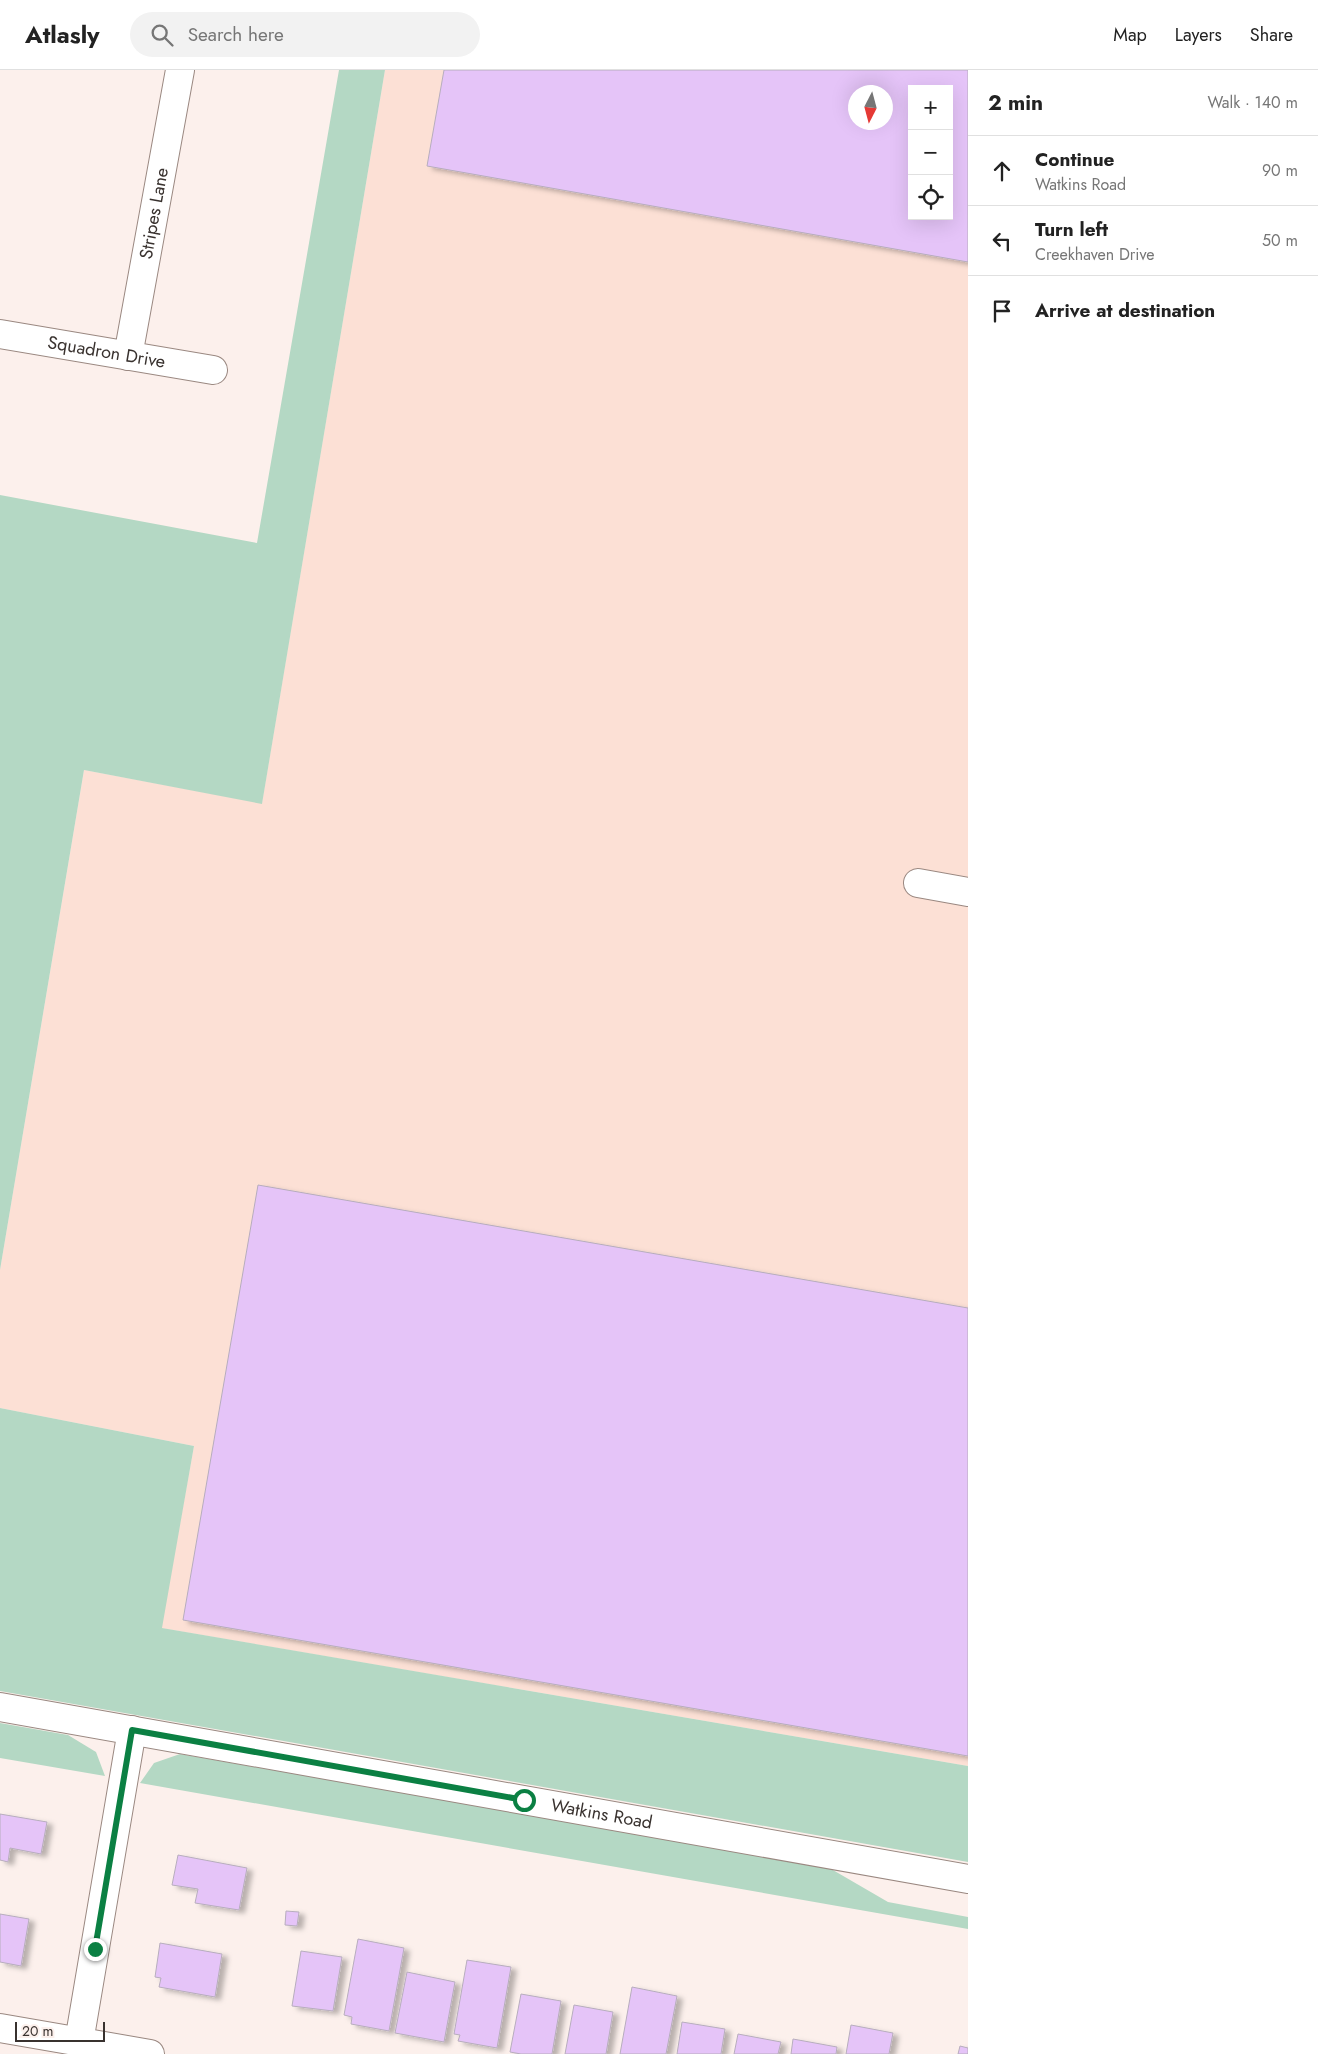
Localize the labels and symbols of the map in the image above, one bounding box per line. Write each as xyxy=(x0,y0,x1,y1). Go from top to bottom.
north arrow xyxy=(848,85,893,130)
street label: Stripes Lane xyxy=(133,165,175,261)
street label: Squadron Drive xyxy=(46,329,167,375)
route start xyxy=(513,1789,536,1812)
street label: Watkins Road xyxy=(549,1792,654,1836)
route end xyxy=(84,1938,107,1961)
scale bar xyxy=(15,2019,105,2042)

